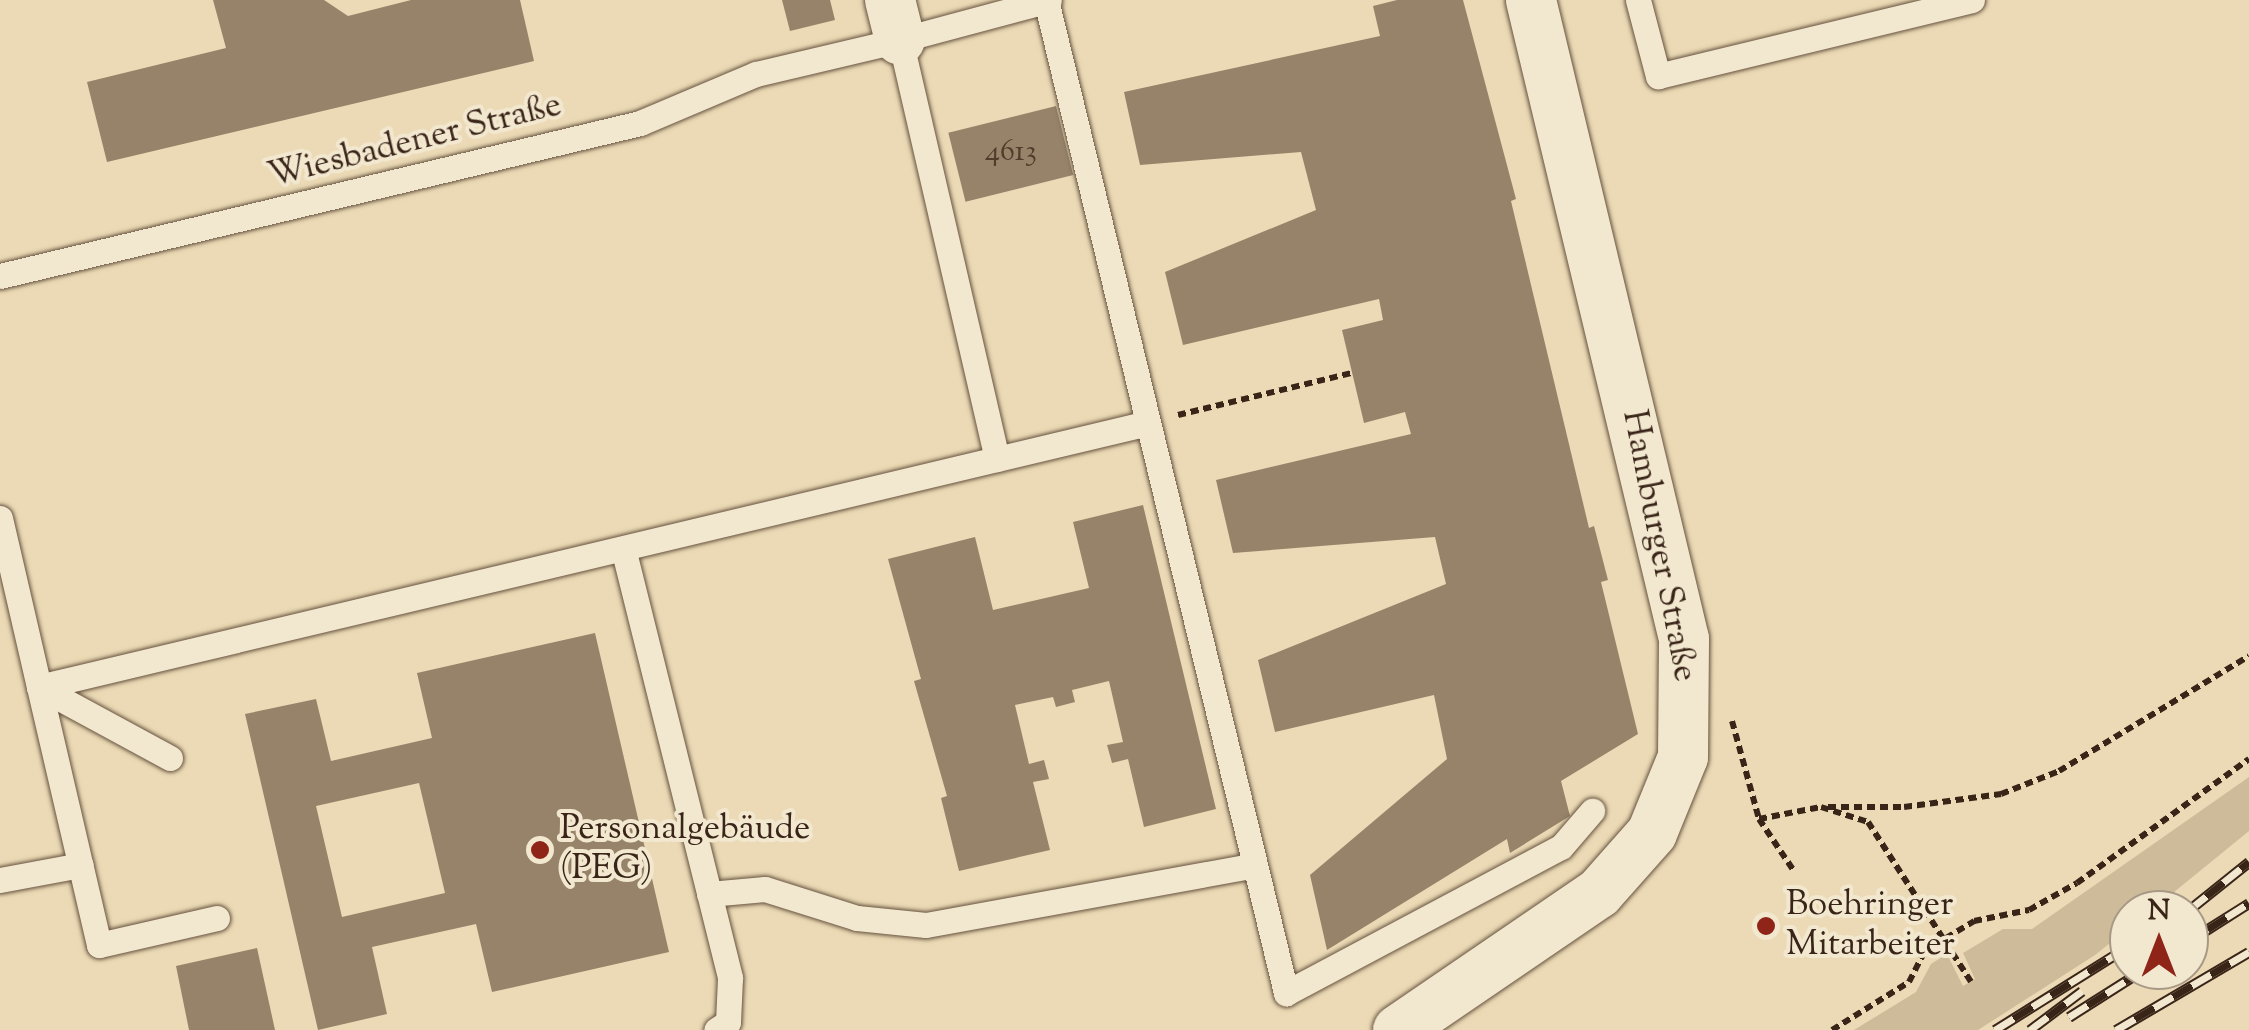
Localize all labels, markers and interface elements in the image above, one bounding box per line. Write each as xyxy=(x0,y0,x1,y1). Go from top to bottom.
street label: Wiesbadener Straße xyxy=(264,85,566,199)
house number: 4613 xyxy=(985,135,1037,171)
street label: Hamburger Straße xyxy=(1611,407,1705,685)
place label: Personalgebäude (PEG) xyxy=(560,809,810,891)
marker: Personalgebäude (PEG) xyxy=(529,839,551,861)
place label: Boehringer Mitarbeiter xyxy=(1786,885,1955,967)
north arrow xyxy=(2109,890,2209,990)
text: N xyxy=(2148,892,2170,932)
marker: Boehringer Mitarbeiter xyxy=(1755,915,1777,937)

